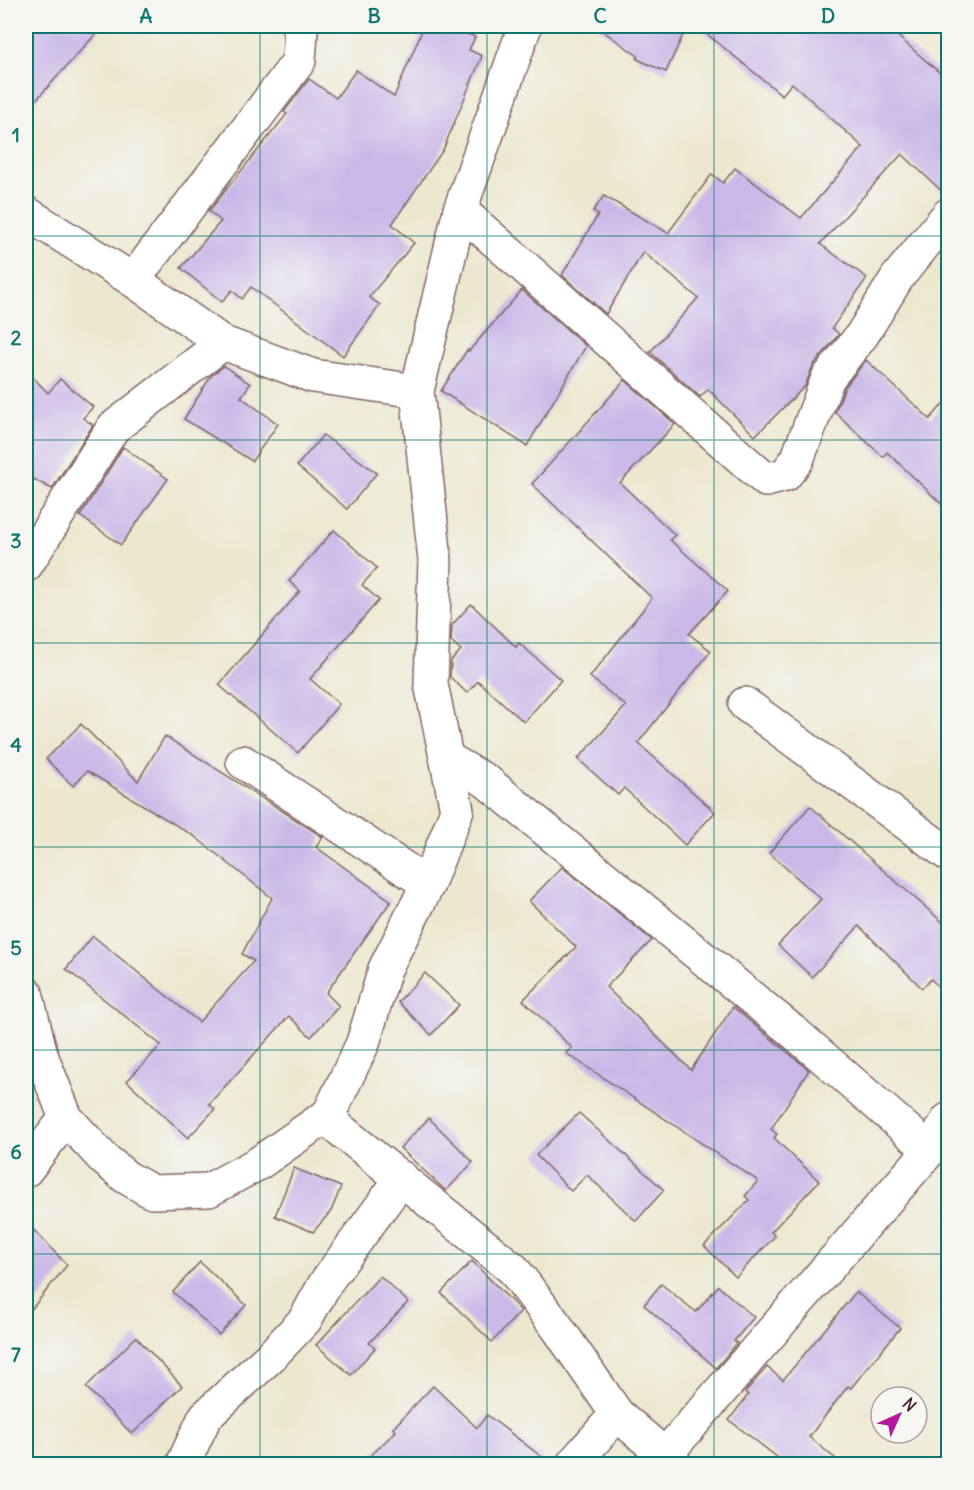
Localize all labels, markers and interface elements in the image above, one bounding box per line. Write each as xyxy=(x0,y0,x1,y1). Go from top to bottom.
text: A xyxy=(140,3,153,28)
text: B xyxy=(367,3,381,28)
text: C xyxy=(593,3,607,28)
text: D xyxy=(821,3,835,28)
text: 1 xyxy=(12,122,20,147)
text: 2 xyxy=(11,325,22,350)
text: 3 xyxy=(10,528,22,553)
text: 4 xyxy=(10,732,22,757)
text: 5 xyxy=(10,935,22,960)
text: 6 xyxy=(10,1139,22,1164)
text: 7 xyxy=(11,1342,21,1367)
north arrow xyxy=(869,1385,929,1445)
text: N xyxy=(899,1393,921,1415)

